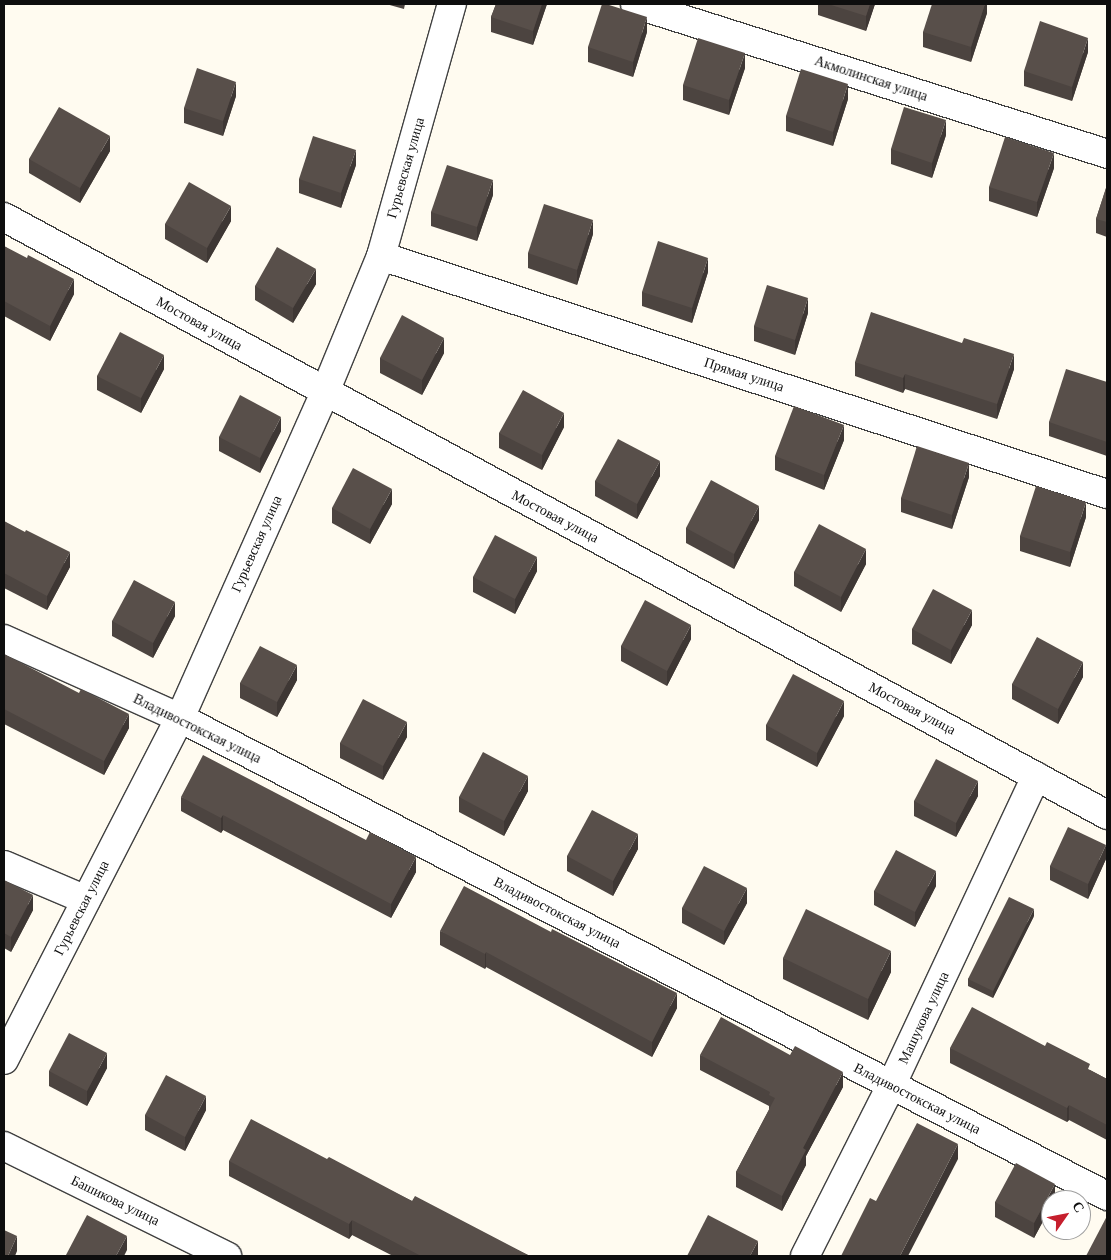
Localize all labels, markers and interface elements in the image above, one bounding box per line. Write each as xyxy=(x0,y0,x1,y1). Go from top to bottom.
street label: Акмолинская улица xyxy=(812,53,930,105)
street label: Гурьевская улица xyxy=(384,116,428,220)
street label: Мостовая улица xyxy=(153,293,245,355)
street label: Прямая улица xyxy=(702,354,786,396)
street label: Мостовая улица xyxy=(509,487,601,547)
street label: Гурьевская улица xyxy=(228,493,286,595)
street label: Мостовая улица xyxy=(866,679,958,739)
street label: Владивостокская улица xyxy=(130,691,264,767)
street label: Гурьевская улица xyxy=(51,858,113,958)
street label: Владивостокская улица xyxy=(491,874,623,952)
street label: Машукова улица xyxy=(895,969,953,1067)
street label: Владивостокская улица xyxy=(851,1060,983,1138)
street label: Башикова улица xyxy=(68,1172,162,1230)
north arrow xyxy=(1041,1190,1091,1240)
text: С xyxy=(1069,1199,1087,1215)

